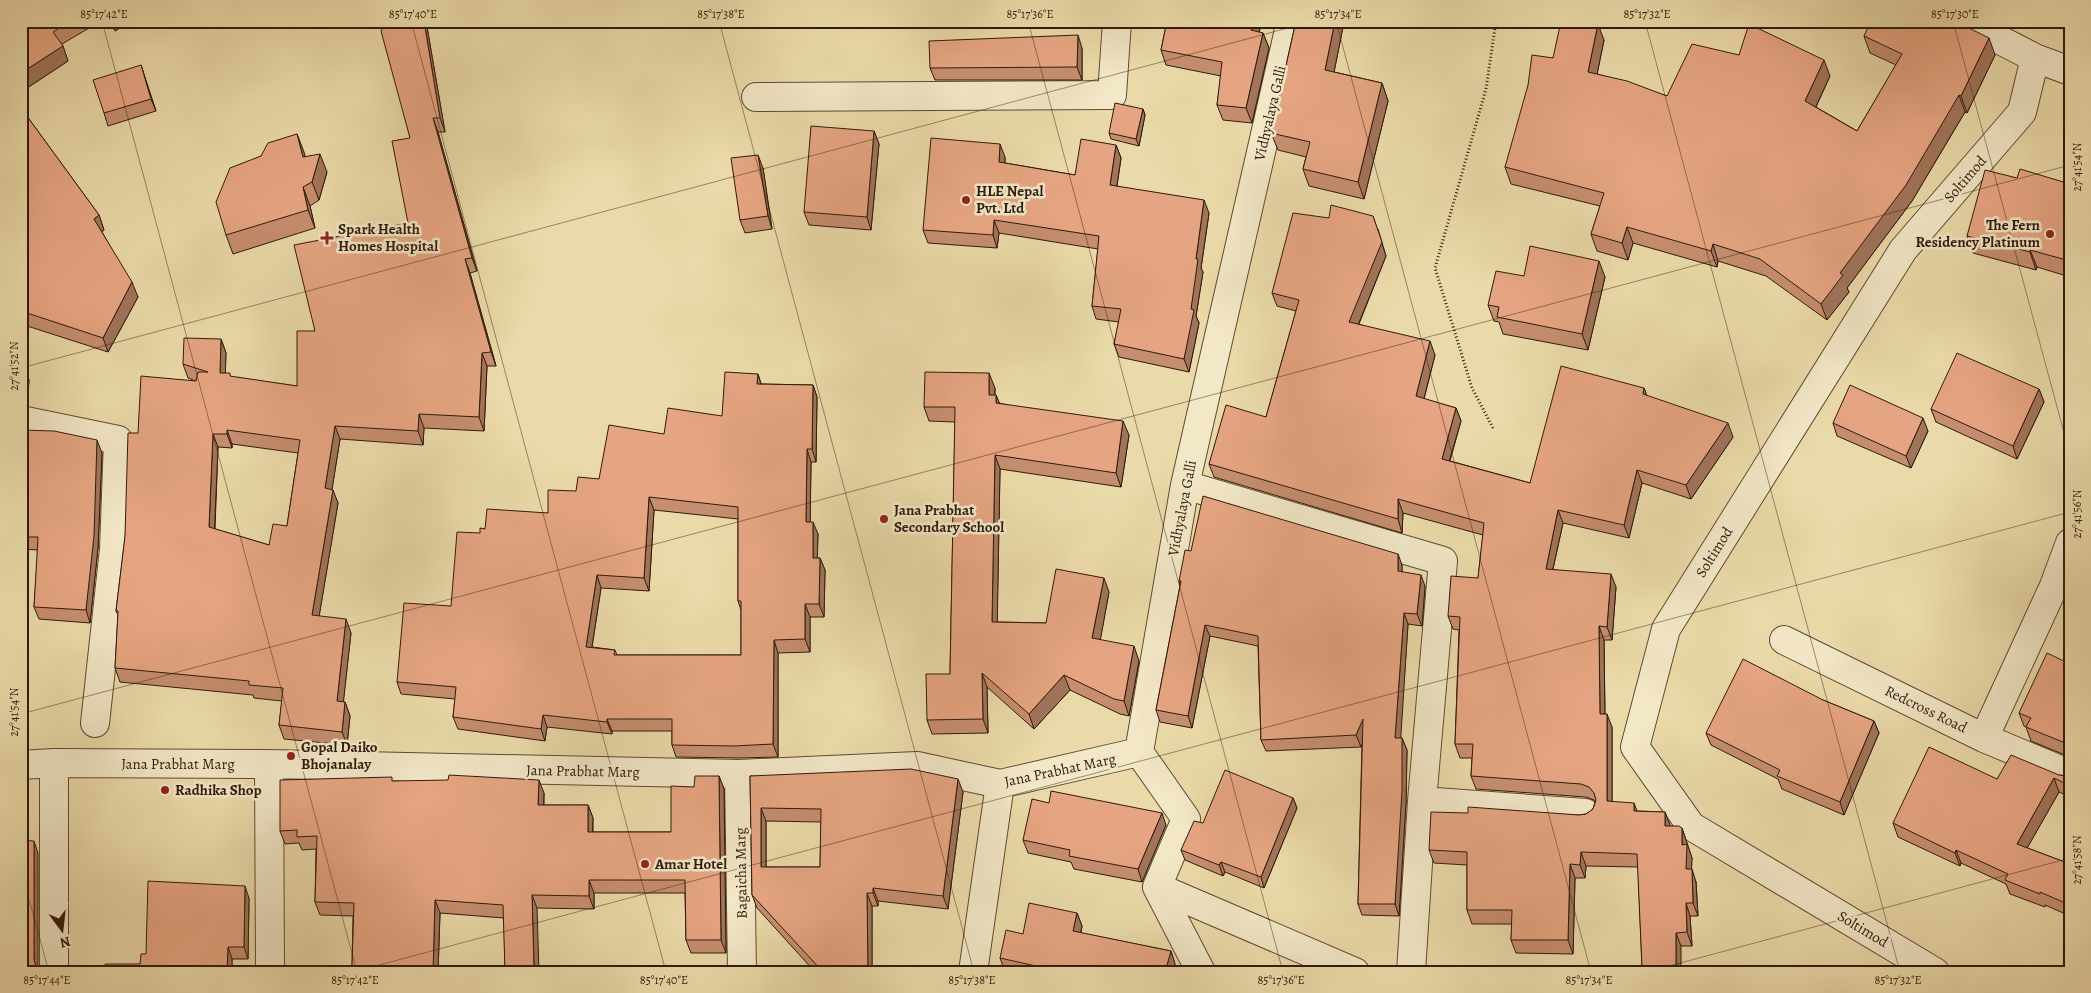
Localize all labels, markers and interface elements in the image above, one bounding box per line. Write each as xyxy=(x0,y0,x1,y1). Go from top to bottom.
text: 85°17'42"E xyxy=(80,6,128,22)
text: 85°17'40"E xyxy=(389,6,437,22)
text: 85°17'38"E xyxy=(697,6,745,22)
text: 85°17'36"E xyxy=(1006,6,1054,22)
text: 85°17'34"E xyxy=(1315,6,1361,22)
text: 85°17'32"E xyxy=(1623,6,1671,22)
text: 85°17'30"E xyxy=(1931,6,1979,22)
street label: Vidhyalaya Galli xyxy=(1249,63,1291,164)
text: 27°41'54"N xyxy=(2069,142,2085,191)
street label: Soltimod xyxy=(1939,151,1992,207)
place label: HLE Nepal Pvt. Ltd xyxy=(976,181,1043,218)
marker: HLE Nepal Pvt. Ltd xyxy=(960,194,972,206)
place label: The Fern Residency Platinum xyxy=(1916,215,2041,252)
place label: Spark Health Homes Hospital xyxy=(338,219,438,256)
marker: The Fern Residency Platinum xyxy=(2044,228,2056,240)
marker: Spark Health Homes Hospital xyxy=(320,231,334,245)
text: 27°41'52"N xyxy=(6,341,22,391)
street label: Vidhyalaya Galli xyxy=(1163,458,1201,559)
text: 27°41'56"N xyxy=(2069,489,2085,538)
place label: Jana Prabhat Secondary School xyxy=(894,500,1004,537)
marker: Jana Prabhat Secondary School xyxy=(878,513,890,525)
street label: Soltimod xyxy=(1691,522,1738,581)
street label: Redcross Road xyxy=(1882,680,1971,738)
text: 27°41'54"N xyxy=(6,687,22,736)
place label: Gopal Daiko Bhojanalay xyxy=(301,737,378,774)
street label: Jana Prabhat Marg xyxy=(1002,748,1118,792)
marker: Gopal Daiko Bhojanalay xyxy=(285,750,297,762)
street label: Jana Prabhat Marg xyxy=(121,754,235,774)
street label: Jana Prabhat Marg xyxy=(526,760,640,782)
place label: Radhika Shop xyxy=(175,780,262,800)
marker: Radhika Shop xyxy=(159,784,171,796)
street label: Bagaicha Marg xyxy=(730,827,752,919)
text: 27°41'58"N xyxy=(2069,835,2085,885)
place label: Amar Hotel xyxy=(654,854,727,874)
marker: Amar Hotel xyxy=(639,858,651,870)
north arrow xyxy=(38,906,88,956)
street label: Soltimod xyxy=(1834,906,1893,952)
text: N xyxy=(58,932,73,953)
text: 85°17'44"E xyxy=(23,972,71,988)
text: 85°17'42"E xyxy=(331,972,379,988)
text: 85°17'40"E xyxy=(640,972,688,988)
text: 85°17'38"E xyxy=(948,972,996,988)
text: 85°17'36"E xyxy=(1257,972,1305,988)
text: 85°17'34"E xyxy=(1566,972,1612,988)
text: 85°17'32"E xyxy=(1874,972,1922,988)

